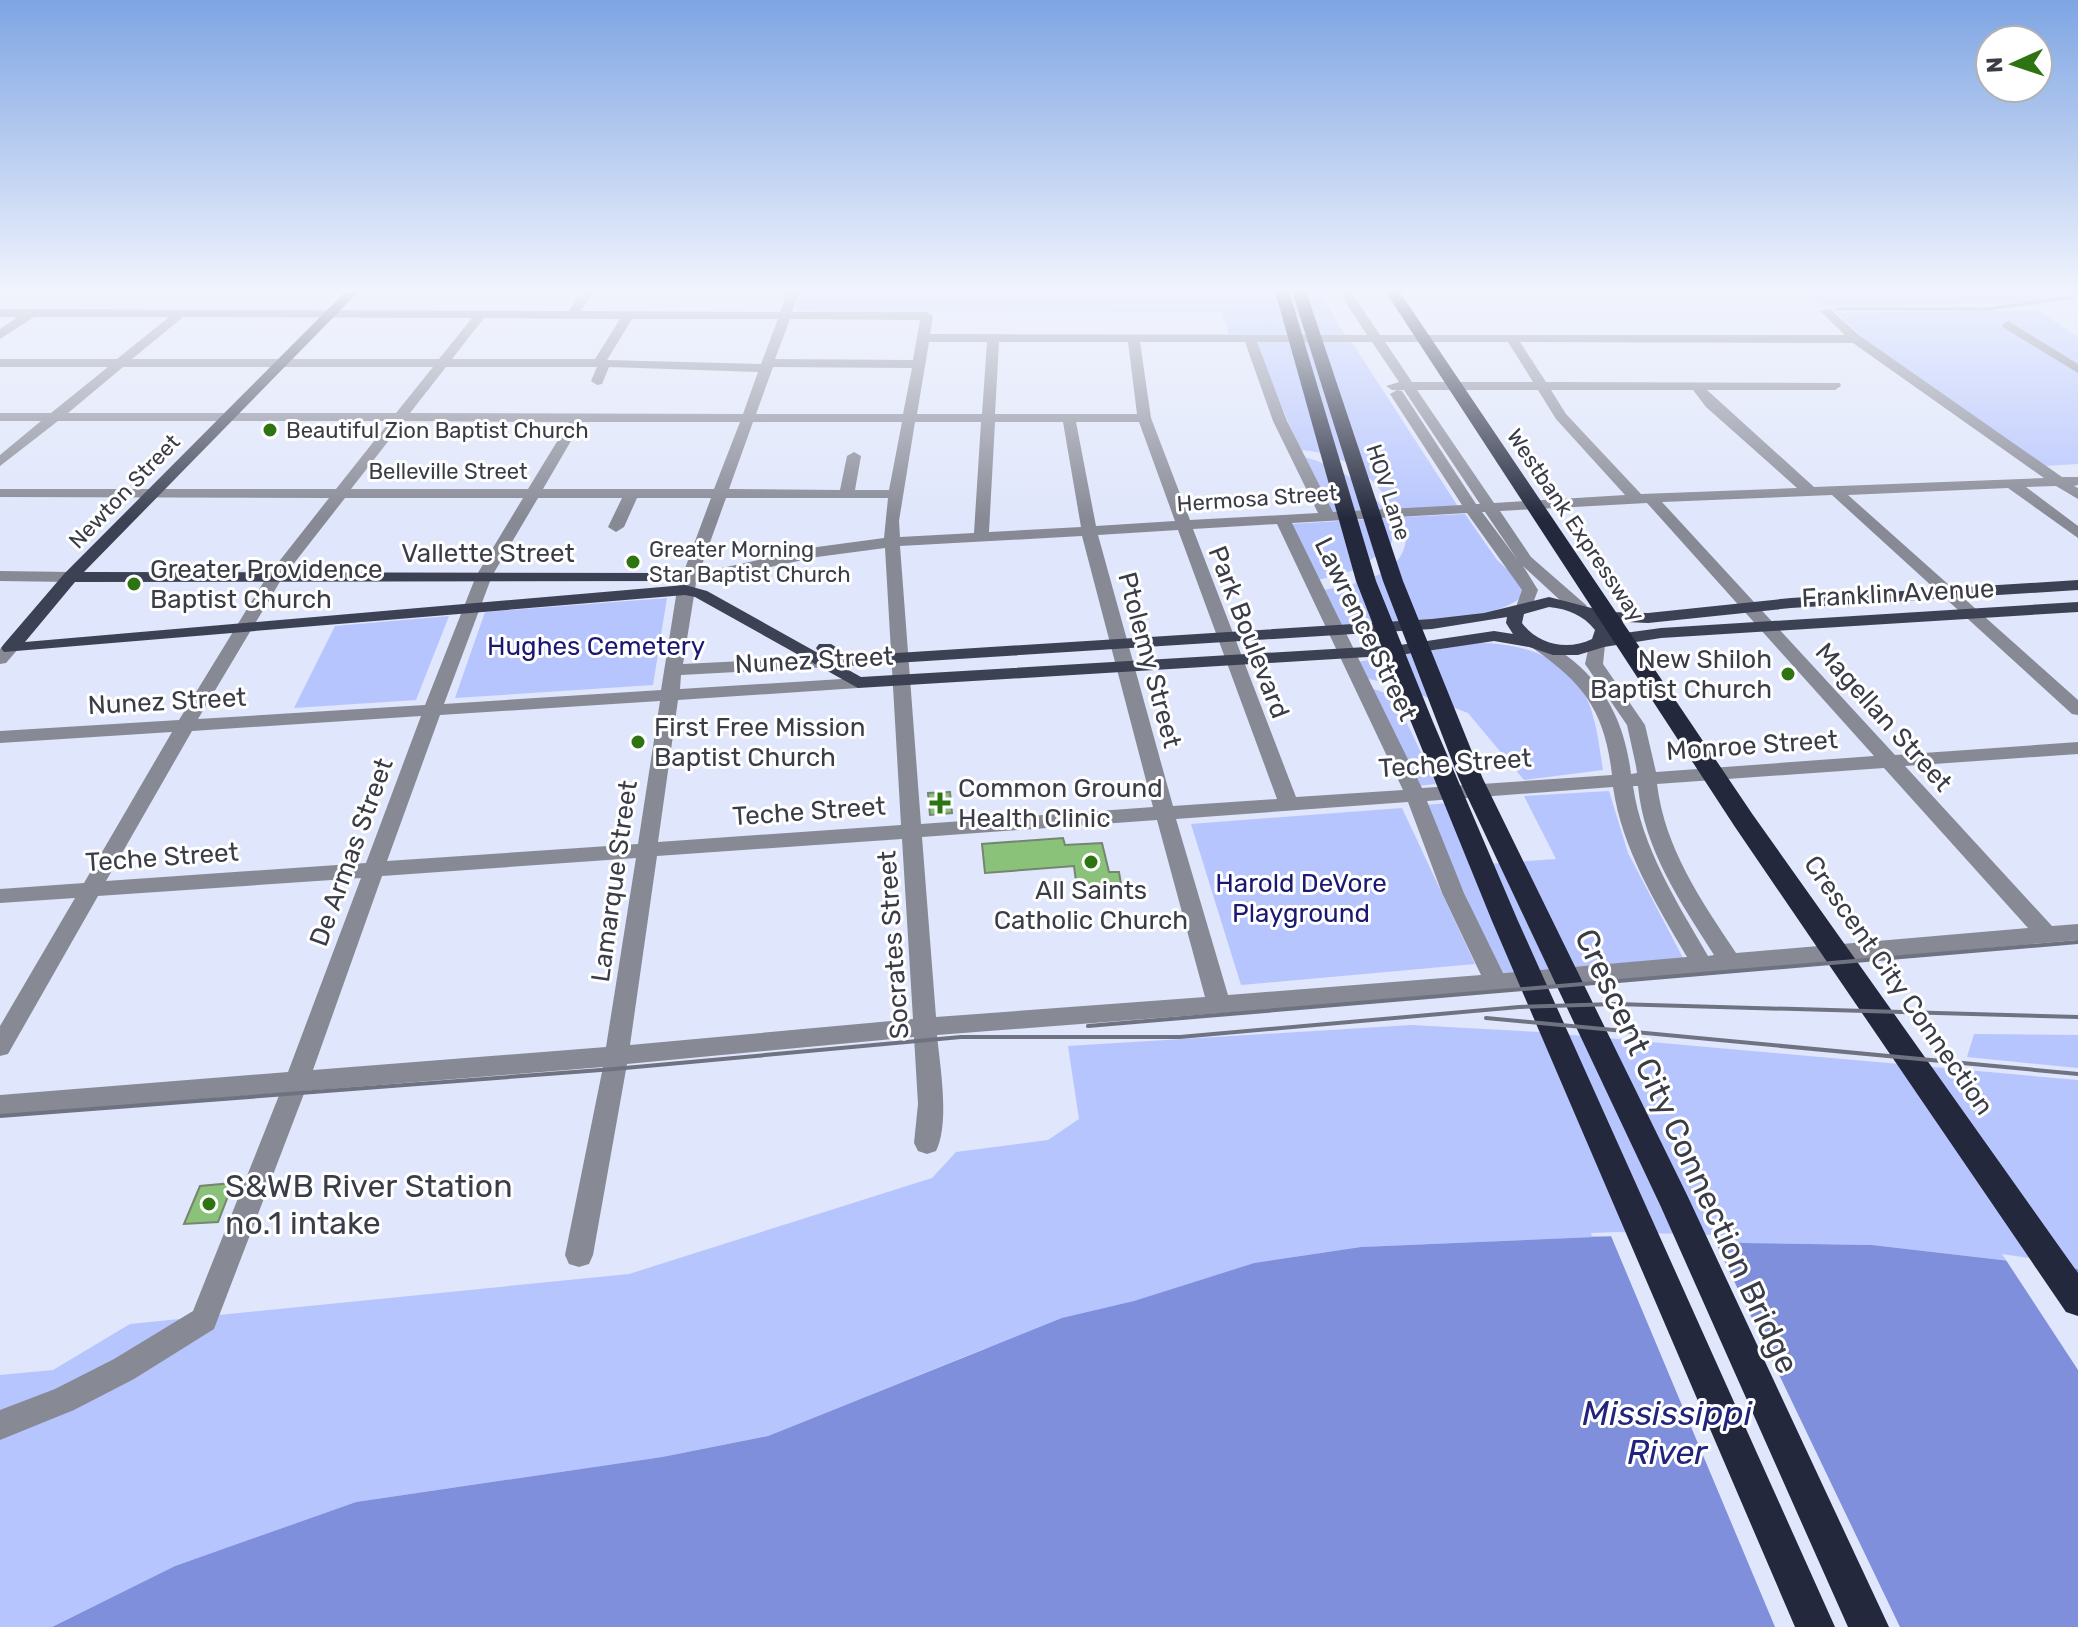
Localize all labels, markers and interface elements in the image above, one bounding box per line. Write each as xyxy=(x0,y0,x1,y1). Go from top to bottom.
north arrow xyxy=(1974,24,2054,104)
text: N xyxy=(1981,56,2008,74)
place label: Beautiful Zion Baptist Church xyxy=(286,417,589,444)
marker: Beautiful Zion Baptist Church xyxy=(261,421,279,439)
street label: Westbank Expressway xyxy=(1501,424,1650,627)
street label: Newton Street xyxy=(63,428,186,554)
street label: HOV Lane xyxy=(1360,441,1417,544)
street label: Belleville Street xyxy=(368,458,528,485)
street label: Hermosa Street xyxy=(1176,479,1339,518)
street label: Lawrence Street xyxy=(1308,532,1423,726)
place label: Greater Morning Star Baptist Church xyxy=(649,536,851,588)
street label: Vallette Street xyxy=(401,538,575,569)
street label: Park Boulevard xyxy=(1201,542,1296,723)
marker: Greater Morning Star Baptist Church xyxy=(624,553,642,571)
place label: Greater Providence Baptist Church xyxy=(150,554,383,615)
street label: Ptolemy Street xyxy=(1111,569,1188,751)
street label: Franklin Avenue xyxy=(1801,573,1995,614)
marker: Greater Providence Baptist Church xyxy=(125,575,143,593)
park label: Hughes Cemetery xyxy=(487,631,705,662)
street label: Magellan Street xyxy=(1809,637,1959,798)
street label: Nunez Street xyxy=(734,641,894,680)
place label: New Shiloh Baptist Church xyxy=(1590,644,1772,705)
marker: New Shiloh Baptist Church xyxy=(1779,665,1797,683)
street label: Nunez Street xyxy=(87,682,247,721)
place label: First Free Mission Baptist Church xyxy=(654,712,866,773)
street label: Monroe Street xyxy=(1665,724,1839,767)
marker: First Free Mission Baptist Church xyxy=(629,733,647,751)
street label: Teche Street xyxy=(1377,743,1533,784)
street label: De Armas Street xyxy=(303,754,400,950)
place label: Common Ground Health Clinic xyxy=(958,773,1163,834)
street label: Lamarque Street xyxy=(585,778,644,984)
street label: Teche Street xyxy=(731,791,887,832)
marker: Common Ground Health Clinic xyxy=(929,792,951,814)
street label: Teche Street xyxy=(84,837,240,878)
street label: Socrates Street xyxy=(871,850,916,1040)
street label: Crescent City Connection xyxy=(1797,850,2000,1121)
marker: All Saints Catholic Church xyxy=(1082,853,1100,871)
park label: Harold DeVore Playground xyxy=(1215,868,1387,929)
place label: All Saints Catholic Church xyxy=(994,875,1188,936)
street label: Crescent City Connection Bridge xyxy=(1567,923,1807,1379)
place label: S&WB River Station no.1 intake xyxy=(225,1167,513,1242)
marker: S&WB River Station no.1 intake xyxy=(200,1195,218,1213)
water label: Mississippi River xyxy=(1582,1393,1753,1473)

